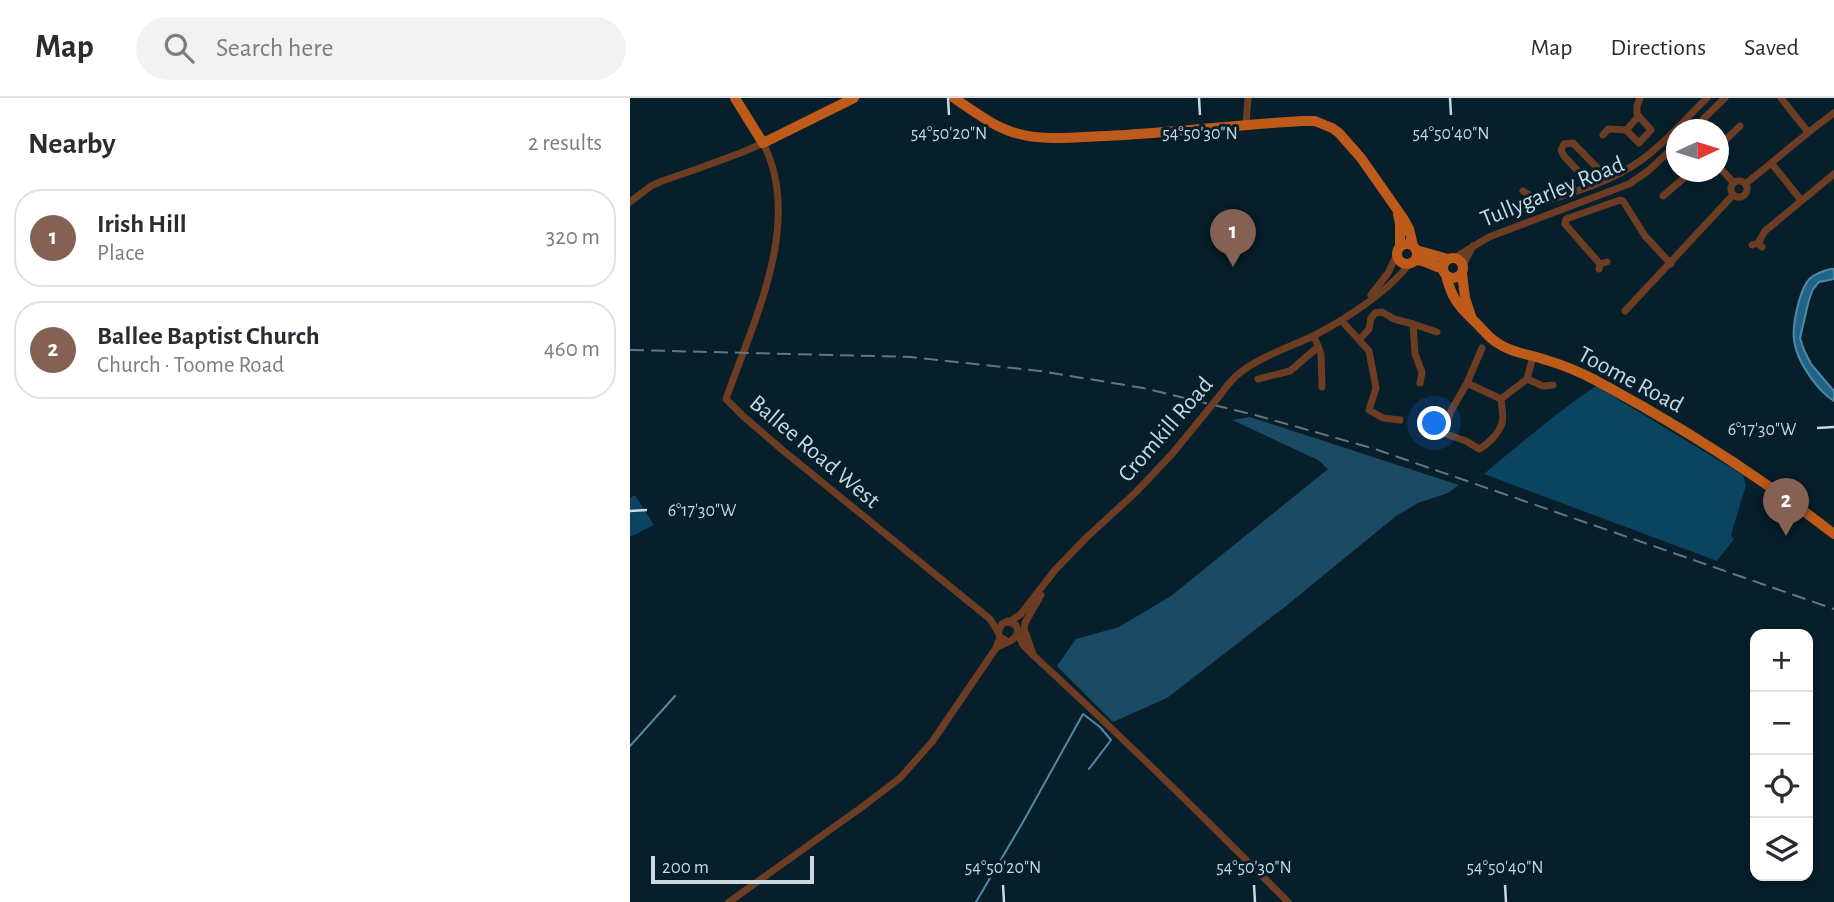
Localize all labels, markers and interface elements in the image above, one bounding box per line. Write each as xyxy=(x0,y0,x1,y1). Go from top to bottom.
search box xyxy=(136,17,626,80)
icon: search xyxy=(160,29,198,67)
text: Map xyxy=(35,31,94,64)
text: Search here xyxy=(216,35,334,61)
text: Map xyxy=(1530,36,1572,60)
text: Directions xyxy=(1610,36,1706,60)
text: Saved xyxy=(1744,36,1799,60)
north arrow xyxy=(1666,119,1729,182)
text: 54°50'20"N xyxy=(911,125,987,143)
text: 54°50'30"N xyxy=(1162,125,1238,143)
text: 54°50'40"N xyxy=(1413,125,1489,143)
text: Nearby xyxy=(28,129,116,159)
text: 2 results xyxy=(528,132,602,155)
street label: Tullygarley Road xyxy=(1477,152,1628,232)
pin: 1 xyxy=(1210,209,1256,267)
text: Irish Hill xyxy=(97,211,187,237)
text: 1 xyxy=(49,226,57,249)
text: 320 m xyxy=(546,226,600,249)
text: Place xyxy=(97,242,145,265)
text: Ballee Baptist Church xyxy=(97,323,320,349)
text: 2 xyxy=(48,338,58,361)
text: 460 m xyxy=(544,338,600,361)
street label: Toome Road xyxy=(1574,342,1687,418)
text: Church · Toome Road xyxy=(97,354,284,377)
street label: Cromkill Road xyxy=(1114,372,1218,487)
street label: Ballee Road West xyxy=(745,391,884,513)
your location xyxy=(1417,406,1451,440)
text: 6°17'30"W xyxy=(1728,421,1796,439)
pin: 2 xyxy=(1763,478,1809,536)
text: 6°17'30"W xyxy=(668,502,736,520)
map controls xyxy=(1750,629,1813,881)
button: + xyxy=(1750,629,1813,692)
button: − xyxy=(1750,692,1813,755)
button: locate xyxy=(1750,755,1813,818)
button: layers xyxy=(1750,818,1813,881)
scale bar xyxy=(651,853,814,885)
text: 200 m xyxy=(662,858,709,877)
text: 54°50'20"N xyxy=(965,859,1041,877)
text: 54°50'30"N xyxy=(1216,859,1292,877)
text: 54°50'40"N xyxy=(1467,859,1543,877)

